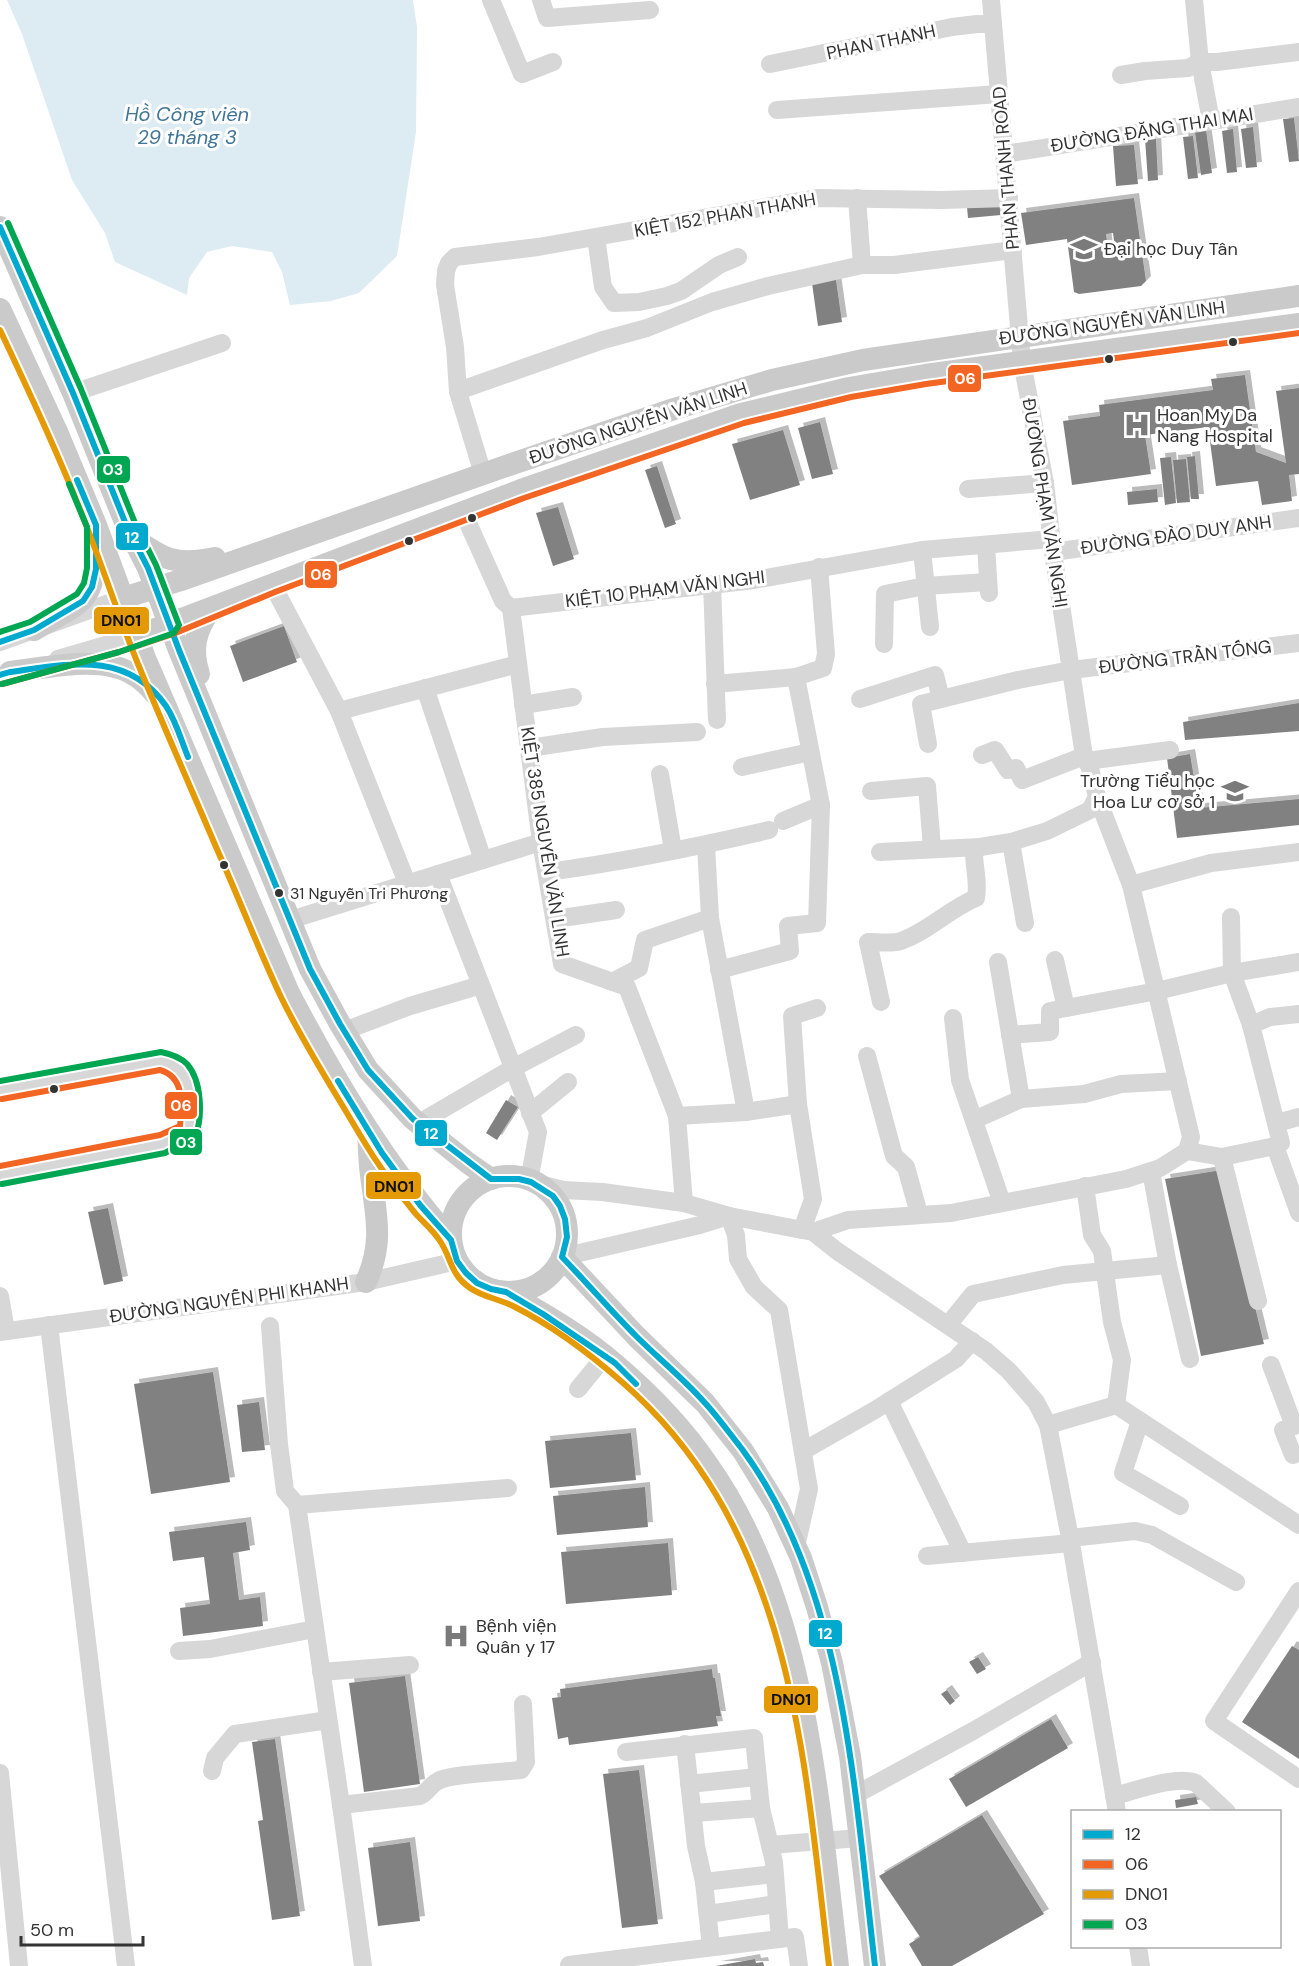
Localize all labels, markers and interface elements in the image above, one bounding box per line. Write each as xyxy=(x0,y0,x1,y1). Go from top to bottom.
street label: PHAN THANH xyxy=(824,19,938,65)
street label: PHAN THANH ROAD xyxy=(987,85,1025,251)
water label: Hồ Công viên 29 tháng 3 xyxy=(125,101,249,150)
street label: ĐƯỜNG ĐẶNG THAI MAI xyxy=(1049,102,1255,158)
street label: KIỆT 152 PHAN THANH xyxy=(632,187,818,243)
school or university icon: Đại học Duy Tân xyxy=(1069,234,1099,264)
place label: Đại học Duy Tân xyxy=(1104,237,1238,261)
street label: ĐƯỜNG NGUYỄN VĂN LINH xyxy=(997,295,1227,351)
unlabelled marker xyxy=(1227,336,1239,348)
unlabelled marker xyxy=(1103,353,1115,365)
line badge: 06 xyxy=(947,364,982,393)
text: 06 xyxy=(954,368,976,389)
street label: ĐƯỜNG NGUYỄN VĂN LINH xyxy=(526,376,750,470)
street label: ĐƯỜNG PHẠM VĂN NGHỊ xyxy=(1017,396,1073,610)
place label: Hoan My Da Nang Hospital xyxy=(1157,403,1273,448)
hospital icon: Hoan My Da Nang Hospital xyxy=(1122,410,1152,440)
line badge: 03 xyxy=(96,455,131,484)
text: 03 xyxy=(103,459,123,480)
street label: ĐƯỜNG ĐÀO DUY ANH xyxy=(1079,510,1273,560)
unlabelled marker xyxy=(466,512,478,524)
line badge: 12 xyxy=(115,522,149,551)
text: 12 xyxy=(124,527,140,548)
unlabelled marker xyxy=(403,535,415,547)
line badge: 06 xyxy=(304,560,338,589)
text: 06 xyxy=(310,564,332,585)
street label: KIỆT 10 PHẠM VĂN NGHI xyxy=(564,565,766,613)
line badge: DN01 xyxy=(93,606,150,635)
text: DN01 xyxy=(101,610,141,631)
street label: ĐƯỜNG TRẦN TỐNG xyxy=(1097,634,1273,680)
street label: KIỆT 385 NGUYỄN VĂN LINH xyxy=(515,725,575,959)
place label: Trường Tiểu học Hoa Lư cơ sở 1 xyxy=(1080,769,1215,814)
school or university icon: Trường Tiểu học Hoa Lư cơ sở 1 xyxy=(1220,776,1250,806)
unlabelled marker xyxy=(218,859,230,871)
place label: 31 Nguyễn Tri Phương xyxy=(290,883,448,904)
marker: 31 Nguyễn Tri Phương xyxy=(273,887,285,899)
unlabelled marker xyxy=(48,1083,60,1095)
line badge: 06 xyxy=(164,1091,198,1120)
text: 06 xyxy=(170,1095,192,1116)
line badge: 12 xyxy=(414,1119,448,1147)
text: 12 xyxy=(423,1123,439,1144)
line badge: 03 xyxy=(169,1128,203,1156)
text: 03 xyxy=(176,1132,196,1153)
line badge: DN01 xyxy=(365,1171,422,1200)
text: DN01 xyxy=(374,1176,414,1197)
street label: ĐƯỜNG NGUYỄN PHI KHANH xyxy=(108,1271,350,1329)
place label: Bệnh viện Quân y 17 xyxy=(476,1614,556,1659)
line badge: 12 xyxy=(808,1619,843,1648)
hospital icon: Bệnh viện Quân y 17 xyxy=(441,1621,471,1651)
text: 12 xyxy=(817,1623,833,1644)
line badge: DN01 xyxy=(763,1685,819,1714)
text: DN01 xyxy=(771,1689,811,1710)
legend xyxy=(1071,1810,1281,1948)
text: 12 xyxy=(1125,1822,1141,1846)
text: 06 xyxy=(1125,1852,1149,1876)
text: DN01 xyxy=(1125,1882,1168,1906)
scale bar xyxy=(21,1909,142,1947)
text: 03 xyxy=(1125,1912,1148,1936)
text: 50 m xyxy=(30,1918,74,1942)

